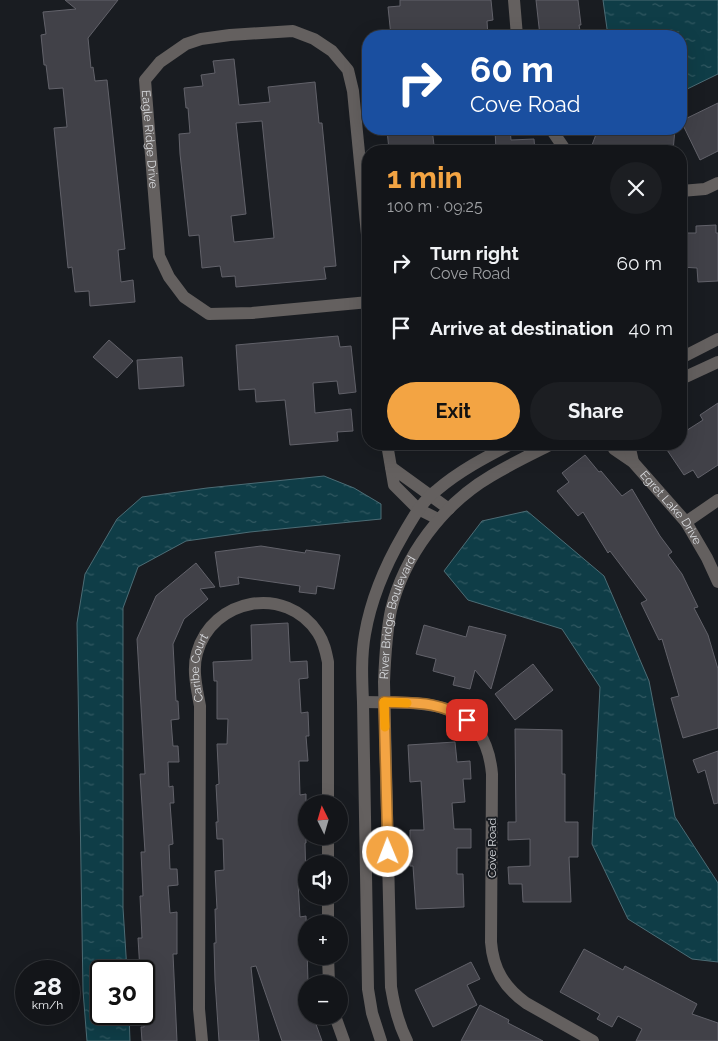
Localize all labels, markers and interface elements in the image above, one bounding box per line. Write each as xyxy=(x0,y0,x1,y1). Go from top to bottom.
text: 60 m xyxy=(470,49,554,90)
icon: right xyxy=(387,50,452,115)
street label: Eagle Ridge Drive xyxy=(139,89,161,189)
text: Cove Road xyxy=(470,91,580,117)
text: 1 min xyxy=(387,160,463,195)
button: close xyxy=(610,162,662,214)
text: 100 m · 09:25 xyxy=(387,197,483,216)
text: Turn right xyxy=(430,242,519,264)
icon: right xyxy=(387,249,415,277)
text: 60 m xyxy=(617,252,662,274)
text: Cove Road xyxy=(430,264,510,283)
icon: arrive xyxy=(387,314,415,342)
text: Arrive at destination xyxy=(430,317,614,339)
text: 40 m xyxy=(629,317,673,339)
button: Exit xyxy=(387,382,520,440)
button: Share xyxy=(530,382,662,440)
street label: Egret Lake Drive xyxy=(637,468,705,547)
street label: River Bridge Boulevard xyxy=(377,553,419,680)
street label: Caribe Court xyxy=(188,631,211,704)
pin xyxy=(446,699,488,741)
icon: arrive xyxy=(453,706,481,734)
north arrow xyxy=(298,795,348,845)
map controls xyxy=(298,795,348,1025)
street label: Cove Road xyxy=(485,818,499,878)
position arrow xyxy=(361,825,413,877)
button: sound xyxy=(298,855,348,905)
button: + xyxy=(298,915,348,965)
speed limit sign: 30 xyxy=(90,960,155,1025)
text: 28 xyxy=(33,971,62,1001)
button: − xyxy=(298,975,348,1025)
text: km/h xyxy=(32,998,63,1012)

